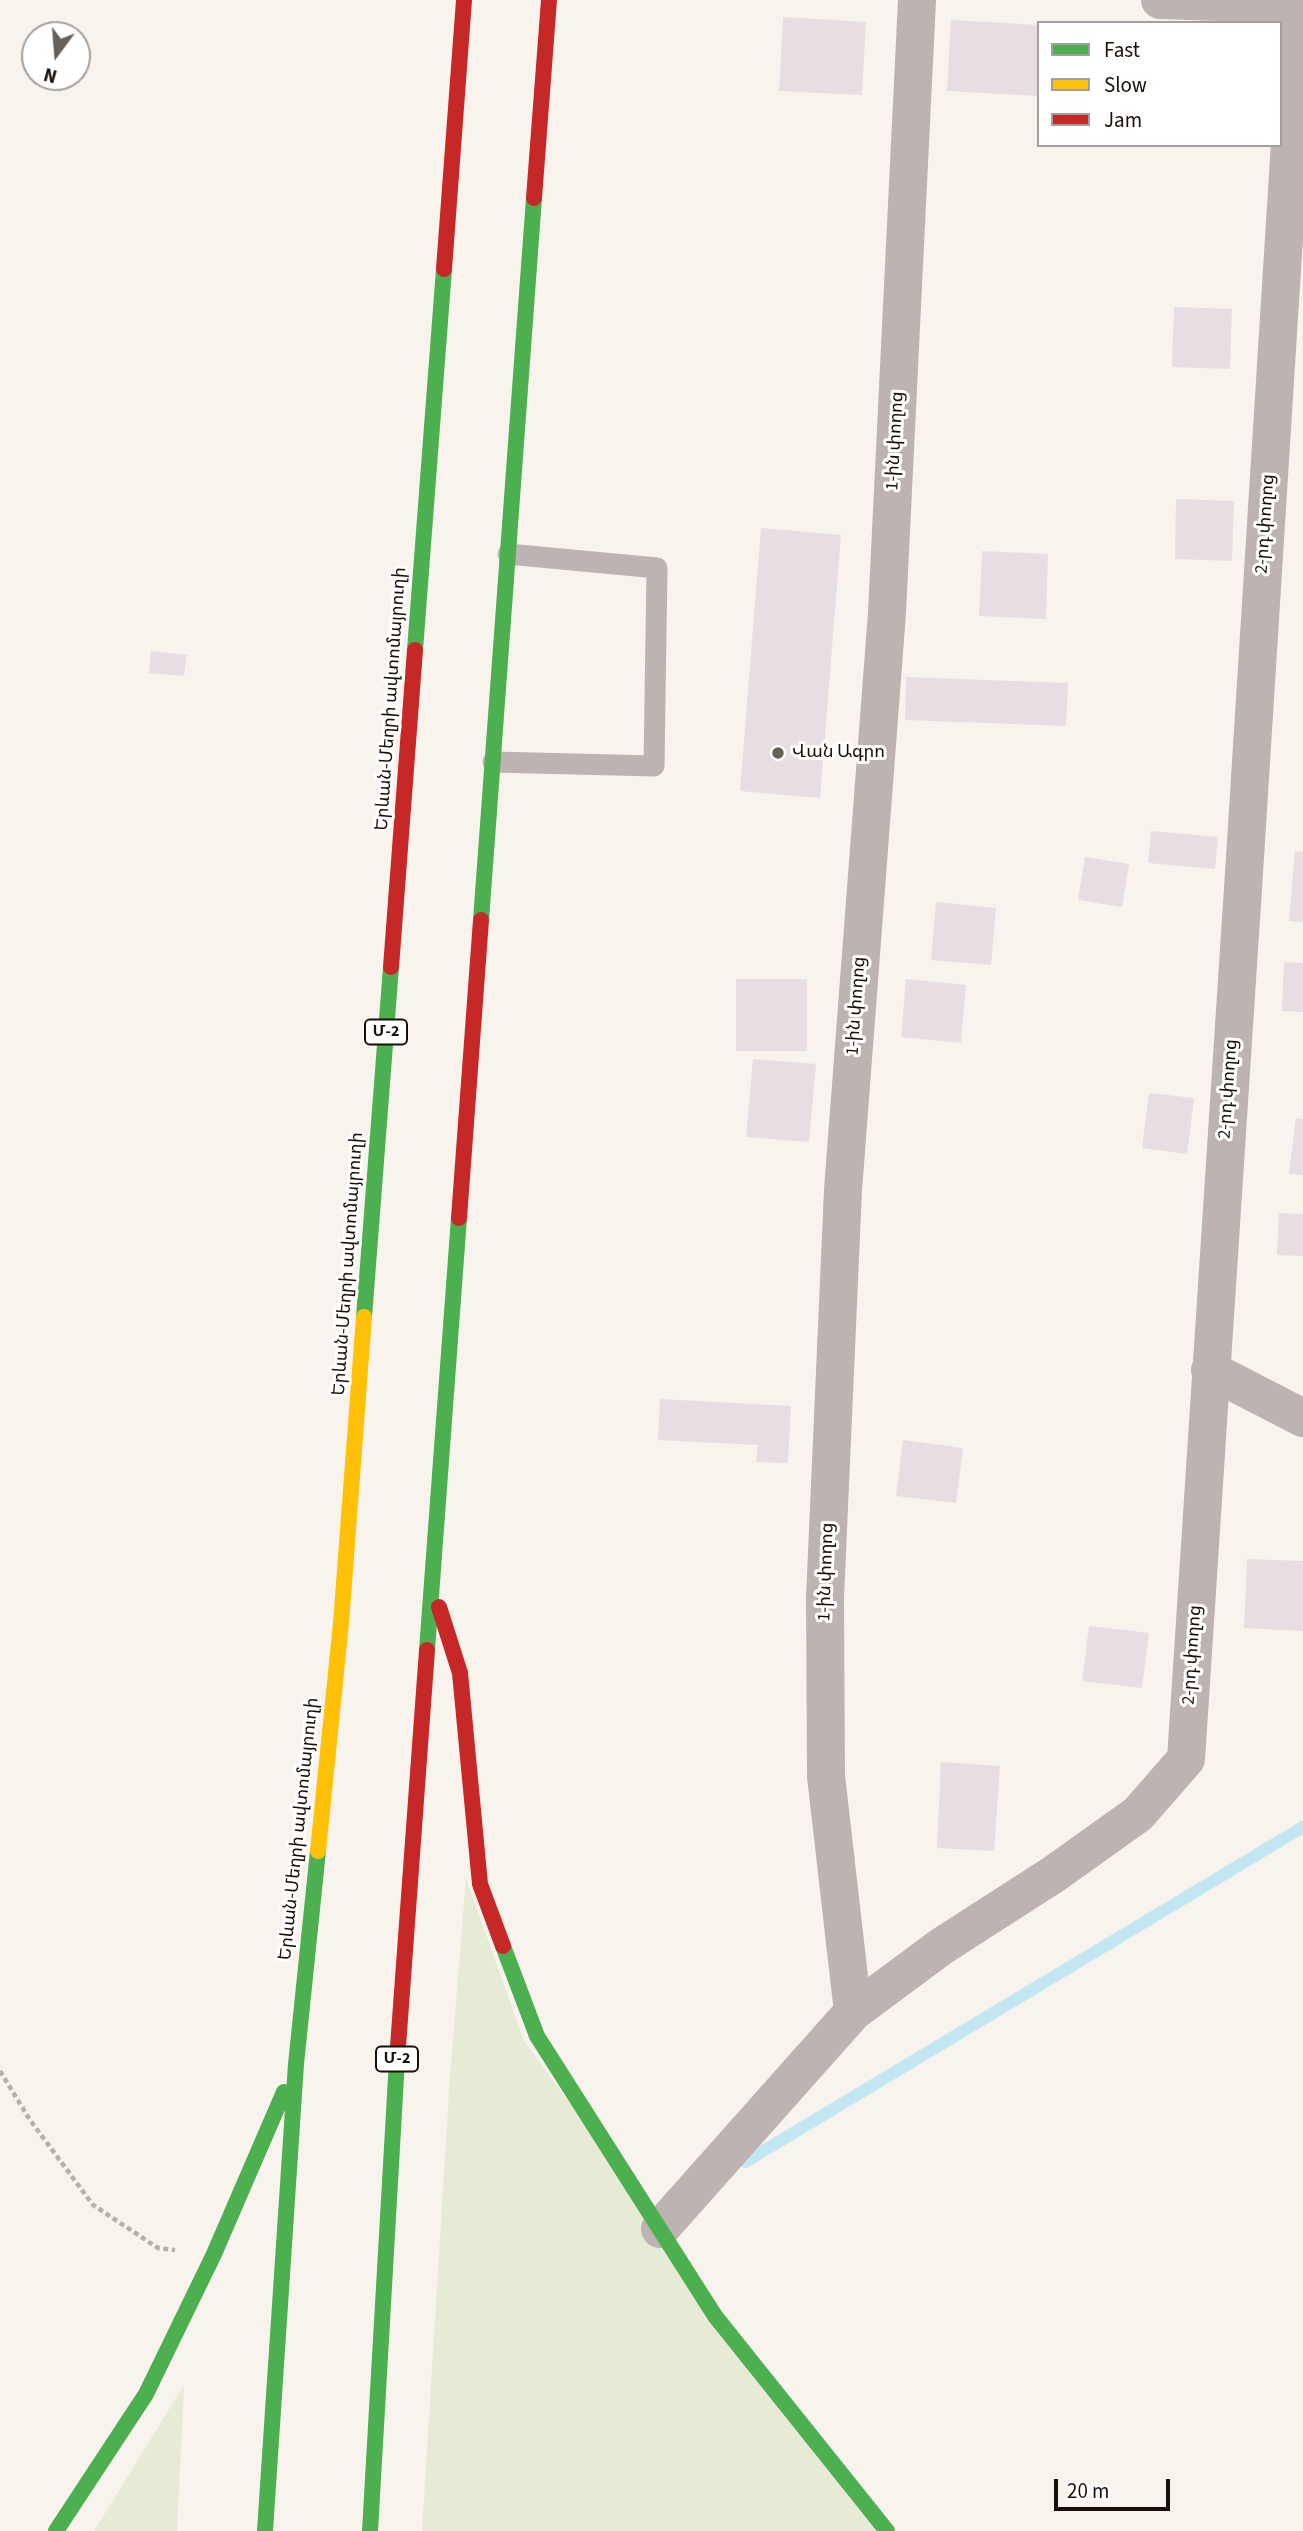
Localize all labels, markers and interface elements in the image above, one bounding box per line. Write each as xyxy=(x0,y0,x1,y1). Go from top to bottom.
north arrow xyxy=(21,21,91,91)
legend xyxy=(1037,21,1282,147)
text: Fast xyxy=(1104,35,1140,65)
text: N xyxy=(41,60,60,89)
text: Slow xyxy=(1104,70,1147,100)
text: Jam xyxy=(1104,105,1142,135)
street label: 1-ին փողոց xyxy=(883,391,909,491)
street label: 2-րդ փողոց xyxy=(1252,473,1280,575)
street label: Երևան-Մեղրի ավտոմայրուղի xyxy=(372,566,412,832)
place label: Վան Ագրո xyxy=(792,742,885,764)
marker: Վան Ագրո xyxy=(770,745,786,761)
street label: 1-ին փողոց xyxy=(843,956,871,1056)
road number: Մ-2 xyxy=(365,1020,407,1044)
street label: 2-րդ փողոց xyxy=(1215,1038,1243,1140)
street label: Երևան-Մեղրի ավտոմայրուղի xyxy=(329,1131,369,1397)
street label: 1-ին փողոց xyxy=(814,1522,840,1622)
street label: 2-րդ փողոց xyxy=(1179,1604,1207,1706)
street label: Երևան-Մեղրի ավտոմայրուղի xyxy=(275,1696,325,1962)
road number: Մ-2 xyxy=(376,2047,418,2072)
scale bar xyxy=(1058,2464,1174,2508)
text: 20 m xyxy=(1067,2476,1109,2506)

